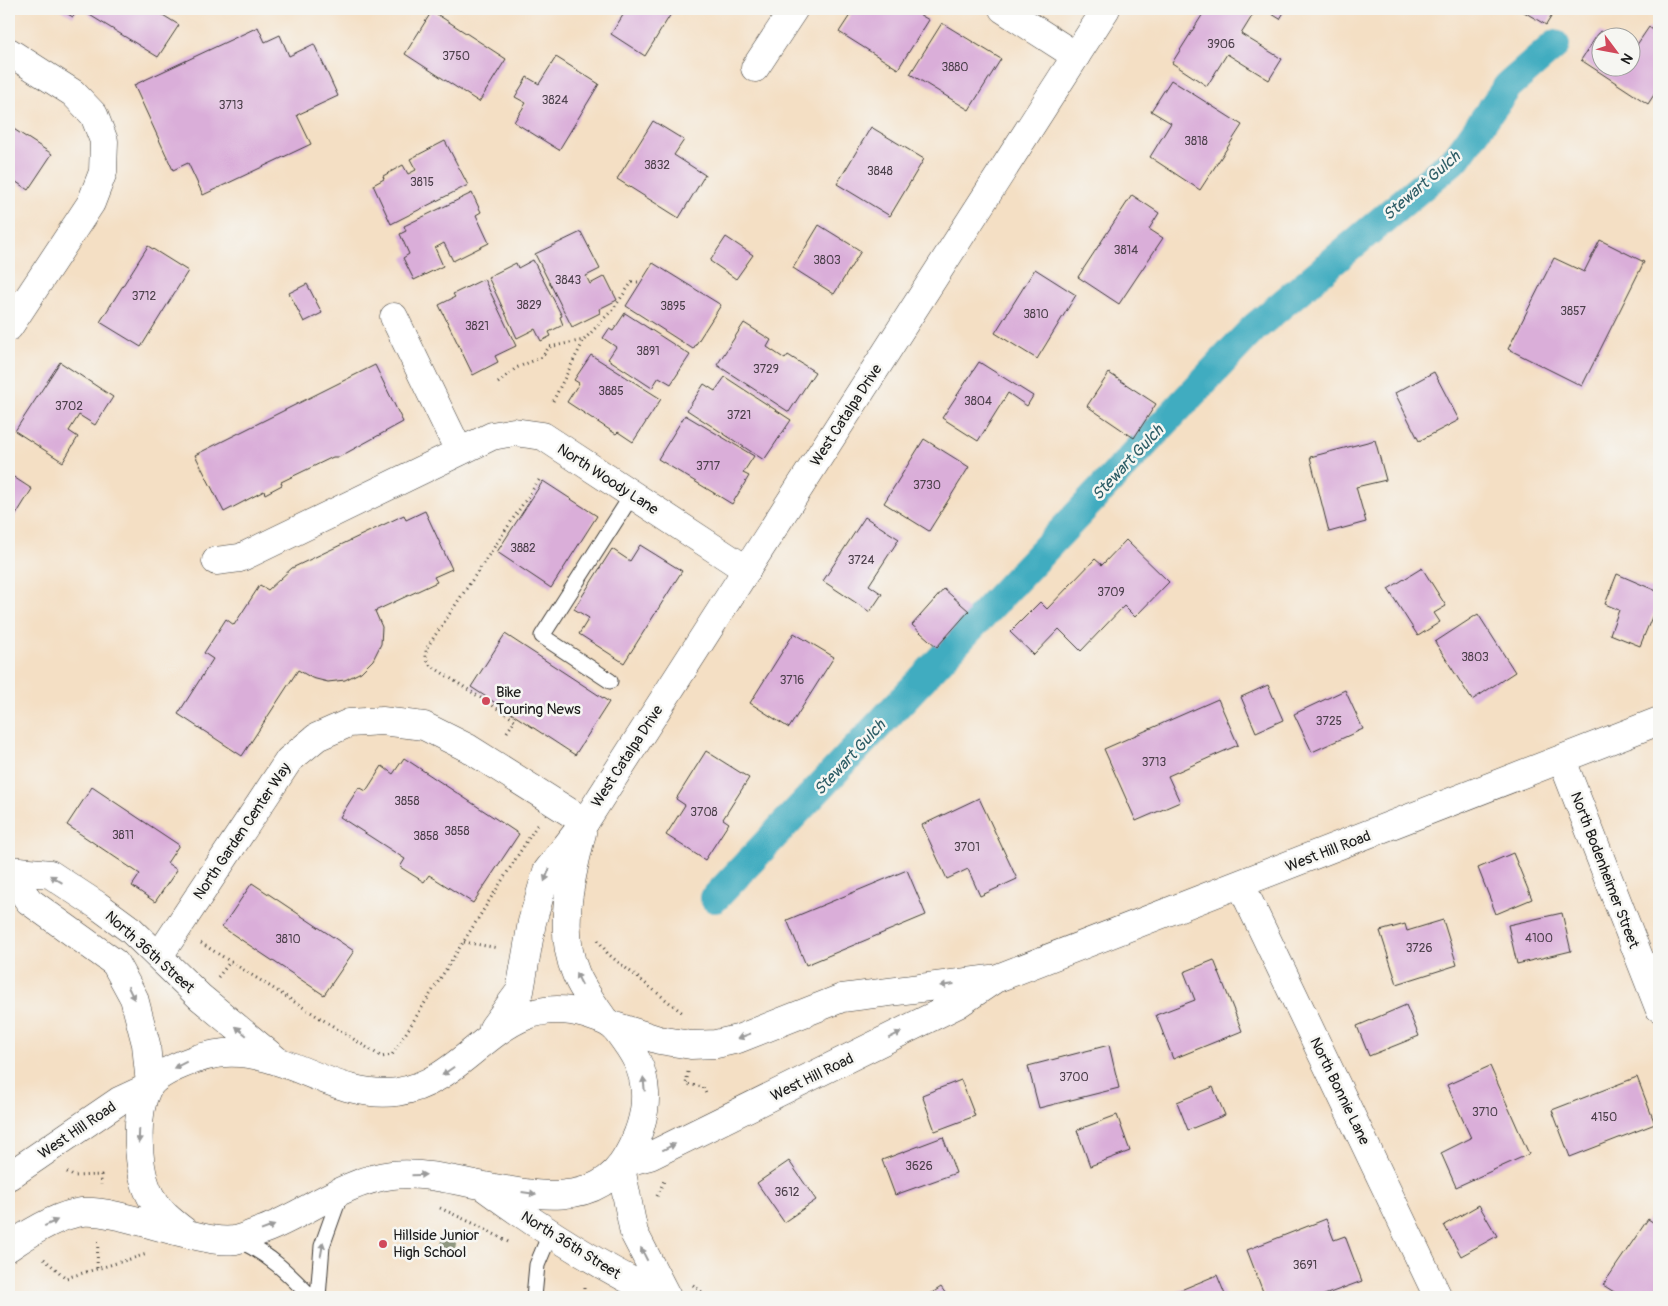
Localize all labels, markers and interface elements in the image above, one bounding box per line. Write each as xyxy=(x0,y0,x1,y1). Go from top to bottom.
north arrow xyxy=(1590,28,1640,78)
house number: 3906 xyxy=(1207,37,1235,52)
house number: 3750 xyxy=(442,49,470,64)
text: N xyxy=(1617,50,1636,67)
house number: 3880 xyxy=(942,60,969,75)
house number: 3824 xyxy=(542,93,568,108)
house number: 3713 xyxy=(219,98,244,113)
house number: 3818 xyxy=(1184,134,1208,149)
water label: Stewart Gulch xyxy=(1379,146,1465,225)
house number: 3832 xyxy=(644,158,670,173)
house number: 3848 xyxy=(867,164,893,179)
house number: 3815 xyxy=(410,175,434,190)
house number: 3814 xyxy=(1114,243,1138,258)
house number: 3803 xyxy=(813,253,841,268)
house number: 3843 xyxy=(555,273,582,288)
house number: 3712 xyxy=(132,289,157,304)
house number: 3829 xyxy=(516,298,542,313)
house number: 3895 xyxy=(660,299,686,314)
house number: 3857 xyxy=(1560,304,1586,319)
house number: 3810 xyxy=(1023,307,1049,322)
house number: 3821 xyxy=(465,319,489,334)
house number: 3891 xyxy=(636,344,660,359)
street label: West Catalpa Drive xyxy=(806,360,887,470)
house number: 3729 xyxy=(753,362,779,377)
house number: 3885 xyxy=(598,384,624,399)
house number: 3804 xyxy=(964,394,992,409)
house number: 3702 xyxy=(55,399,83,414)
house number: 3721 xyxy=(727,408,751,423)
water label: Stewart Gulch xyxy=(1088,420,1169,504)
street label: North Woody Lane xyxy=(554,440,662,519)
house number: 3717 xyxy=(696,459,721,474)
house number: 3730 xyxy=(913,478,941,493)
house number: 3882 xyxy=(510,541,536,556)
house number: 3724 xyxy=(848,553,874,568)
house number: 3709 xyxy=(1097,585,1125,600)
house number: 3803 xyxy=(1461,650,1489,665)
house number: 3716 xyxy=(780,673,804,688)
place label: Bike Touring News xyxy=(496,683,581,719)
marker: Bike Touring News xyxy=(480,695,492,707)
street label: West Catalpa Drive xyxy=(587,701,668,811)
house number: 3725 xyxy=(1316,714,1342,729)
water label: Stewart Gulch xyxy=(810,715,891,799)
house number: 3713 xyxy=(1142,755,1167,770)
street label: North Garden Center Way xyxy=(189,759,296,903)
street label: North Bodenheimer Street xyxy=(1566,789,1644,952)
house number: 3858 xyxy=(394,794,420,809)
house number: 3708 xyxy=(690,805,718,820)
house number: 3858 xyxy=(444,824,470,839)
street label: West Hill Road xyxy=(1283,826,1374,876)
house number: 3811 xyxy=(112,828,134,843)
house number: 3858 xyxy=(413,829,439,844)
house number: 3701 xyxy=(954,840,980,855)
one-way arrow xyxy=(542,868,550,883)
one-way arrow xyxy=(50,874,63,883)
street label: North 36th Street xyxy=(101,907,199,998)
house number: 4100 xyxy=(1525,931,1553,946)
house number: 3810 xyxy=(275,932,301,947)
house number: 3726 xyxy=(1406,941,1432,956)
one-way arrow xyxy=(575,972,583,987)
one-way arrow xyxy=(939,981,955,989)
one-way arrow xyxy=(127,986,135,1000)
one-way arrow xyxy=(234,1025,247,1036)
one-way arrow xyxy=(888,1031,902,1039)
one-way arrow xyxy=(736,1032,751,1040)
street label: North Bonnie Lane xyxy=(1305,1034,1374,1149)
street label: West Hill Road xyxy=(768,1049,857,1106)
one-way arrow xyxy=(173,1061,187,1069)
one-way arrow xyxy=(441,1066,455,1076)
house number: 3700 xyxy=(1059,1070,1089,1085)
one-way arrow xyxy=(640,1075,648,1091)
street label: West Hill Road xyxy=(35,1097,120,1163)
house number: 3710 xyxy=(1472,1105,1498,1120)
house number: 4150 xyxy=(1591,1110,1617,1125)
one-way arrow xyxy=(135,1128,143,1144)
one-way arrow xyxy=(662,1143,676,1151)
house number: 3626 xyxy=(905,1159,933,1174)
one-way arrow xyxy=(412,1170,428,1178)
house number: 3612 xyxy=(774,1185,800,1200)
one-way arrow xyxy=(522,1189,538,1197)
street label: North 36th Street xyxy=(517,1207,625,1284)
one-way arrow xyxy=(44,1219,59,1228)
one-way arrow xyxy=(261,1224,276,1231)
place label: Hillside Junior High School xyxy=(393,1226,480,1262)
marker: Hillside Junior High School xyxy=(377,1238,389,1250)
one-way arrow xyxy=(319,1240,327,1256)
one-way arrow xyxy=(640,1247,648,1261)
house number: 3691 xyxy=(1293,1258,1317,1273)

